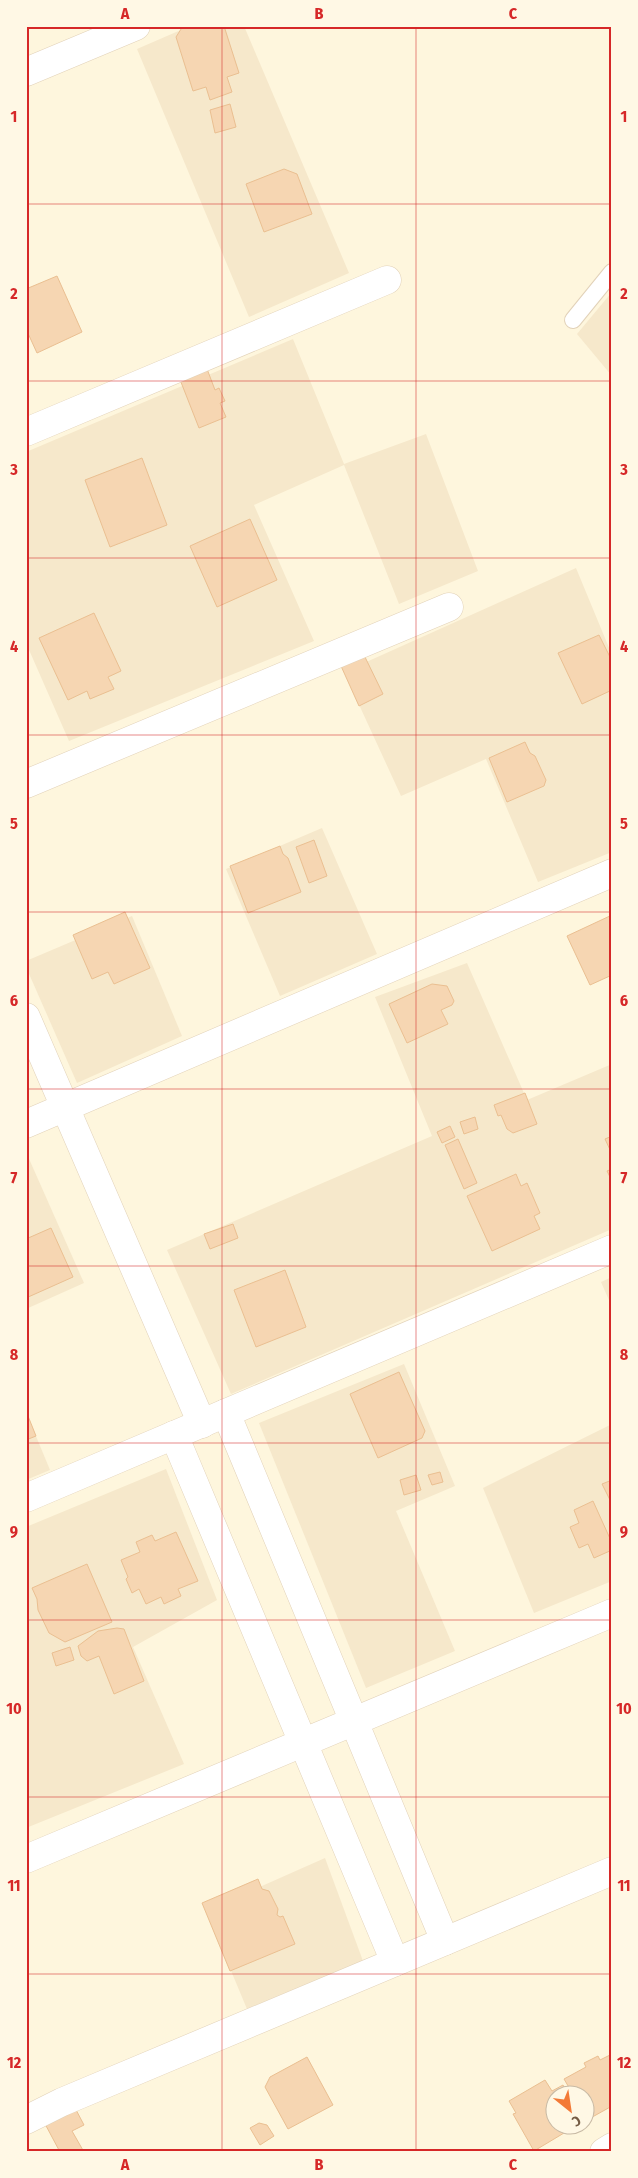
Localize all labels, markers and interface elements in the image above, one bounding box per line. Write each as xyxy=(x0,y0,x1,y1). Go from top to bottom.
text: A xyxy=(120,4,130,23)
text: B xyxy=(315,4,324,23)
text: C xyxy=(509,4,518,23)
text: 1 xyxy=(11,107,17,126)
text: 1 xyxy=(621,107,627,126)
text: 2 xyxy=(9,284,18,303)
text: 2 xyxy=(619,284,628,303)
text: 3 xyxy=(9,460,18,479)
text: 3 xyxy=(619,460,628,479)
text: 4 xyxy=(10,637,18,656)
text: 4 xyxy=(620,637,628,656)
text: 5 xyxy=(10,814,18,833)
text: 5 xyxy=(620,814,628,833)
text: 6 xyxy=(10,991,18,1010)
text: 6 xyxy=(620,991,628,1010)
text: 7 xyxy=(11,1168,18,1187)
text: 7 xyxy=(621,1168,628,1187)
text: 8 xyxy=(10,1345,19,1364)
text: 8 xyxy=(620,1345,629,1364)
text: 9 xyxy=(10,1522,18,1541)
text: 9 xyxy=(620,1522,628,1541)
text: 10 xyxy=(6,1699,22,1718)
text: 10 xyxy=(616,1699,632,1718)
text: 11 xyxy=(7,1876,21,1895)
text: 11 xyxy=(617,1876,631,1895)
text: 12 xyxy=(7,2053,22,2072)
text: 12 xyxy=(617,2053,632,2072)
north arrow xyxy=(546,2086,596,2136)
text: С xyxy=(568,2112,584,2130)
text: A xyxy=(120,2155,130,2174)
text: B xyxy=(315,2155,324,2174)
text: C xyxy=(509,2155,518,2174)

